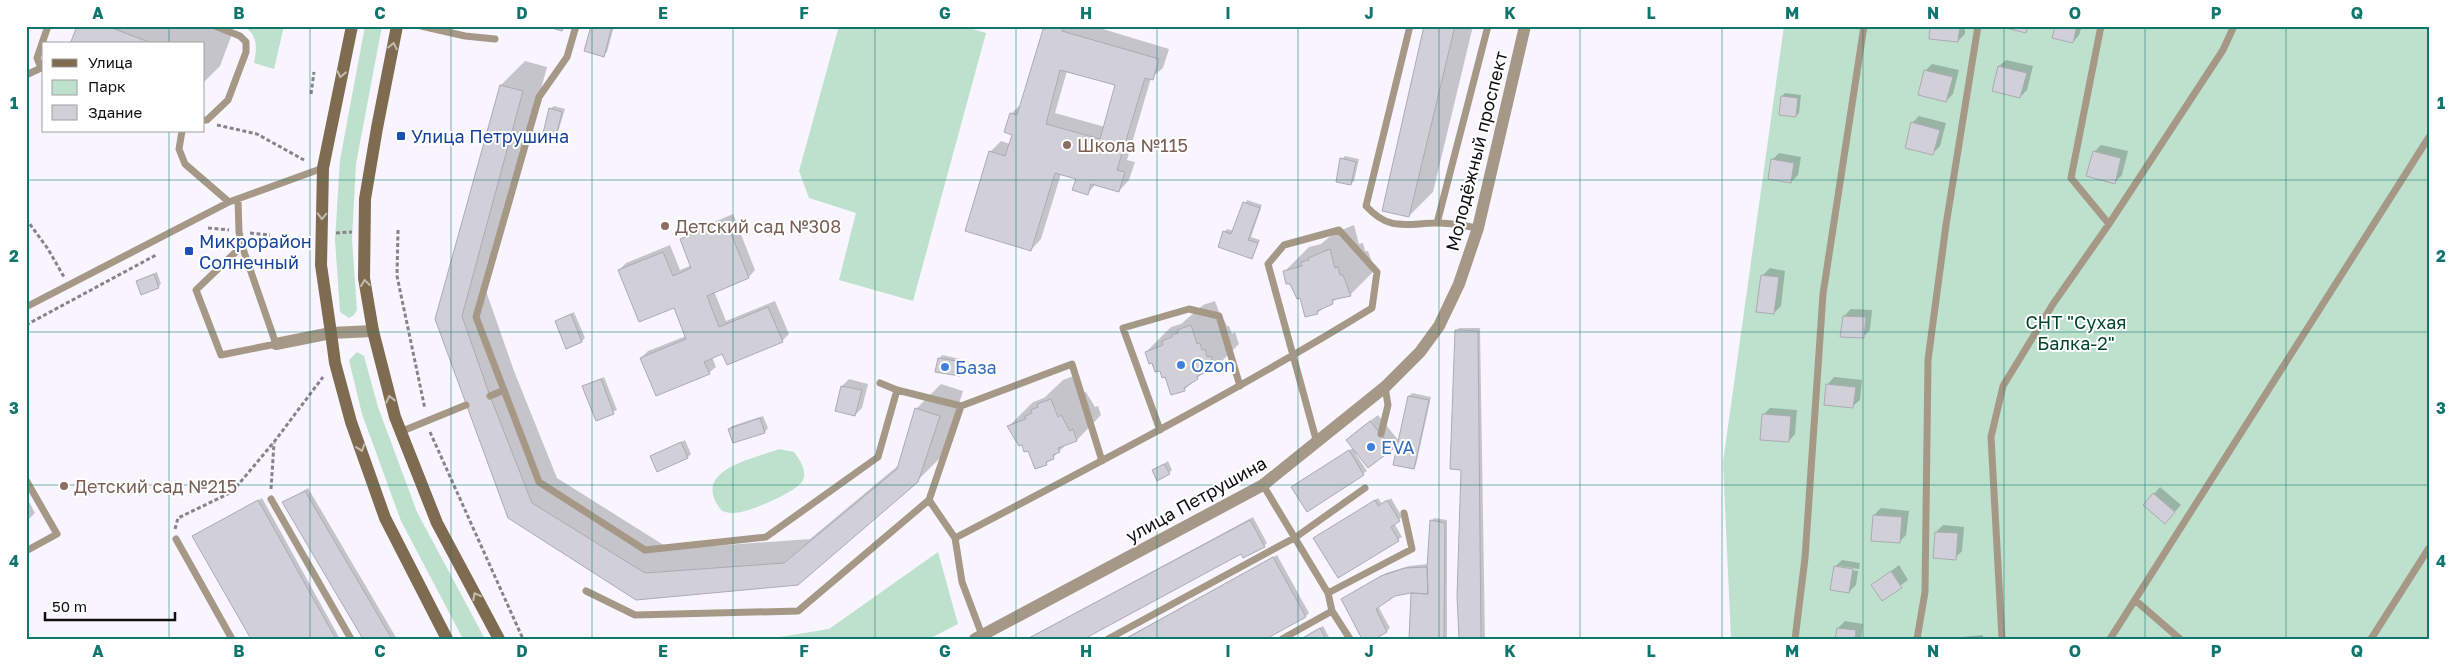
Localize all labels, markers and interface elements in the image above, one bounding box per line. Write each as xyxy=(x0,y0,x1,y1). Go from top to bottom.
text: A xyxy=(92,3,104,23)
text: B xyxy=(233,3,245,23)
text: C xyxy=(374,3,386,23)
text: D xyxy=(516,3,528,23)
text: E xyxy=(658,3,668,23)
text: F xyxy=(799,3,809,23)
text: G xyxy=(939,3,951,23)
text: H xyxy=(1080,3,1092,23)
text: I xyxy=(1225,3,1231,23)
text: J xyxy=(1364,3,1374,23)
text: K xyxy=(1504,3,1516,23)
text: L xyxy=(1646,3,1656,23)
text: M xyxy=(1785,3,1799,23)
text: N xyxy=(1927,3,1939,23)
text: O xyxy=(2069,3,2081,23)
text: P xyxy=(2211,3,2222,23)
text: Q xyxy=(2351,3,2363,23)
one-way arrow xyxy=(387,41,398,50)
legend xyxy=(42,42,205,132)
street label: Молодёжный проспект xyxy=(1441,49,1512,253)
text: Улица xyxy=(88,53,133,71)
one-way arrow xyxy=(337,69,347,78)
text: Парк xyxy=(88,77,126,95)
text: 1 xyxy=(10,93,18,113)
text: 1 xyxy=(2437,93,2445,113)
text: Здание xyxy=(88,103,142,121)
place label: Улица Петрушина xyxy=(411,125,569,147)
marker: Улица Петрушина xyxy=(395,130,407,142)
place label: Школа №115 xyxy=(1077,134,1188,156)
marker: Школа №115 xyxy=(1061,139,1073,151)
one-way arrow xyxy=(317,213,327,221)
place label: Детский сад №308 xyxy=(675,215,841,237)
marker: Детский сад №308 xyxy=(659,220,671,232)
place label: Микрорайон Солнечный xyxy=(199,230,312,273)
marker: Микрорайон Солнечный xyxy=(183,245,195,257)
text: 2 xyxy=(9,246,19,266)
text: 2 xyxy=(2436,246,2446,266)
one-way arrow xyxy=(360,279,371,287)
park label: СНТ "Сухая Балка-2" xyxy=(2025,311,2127,354)
place label: Ozon xyxy=(1191,354,1235,376)
place label: База xyxy=(955,356,997,378)
marker: Ozon xyxy=(1175,359,1187,371)
marker: База xyxy=(939,361,951,373)
one-way arrow xyxy=(385,395,396,404)
text: 3 xyxy=(9,398,19,418)
text: 3 xyxy=(2436,398,2446,418)
place label: EVA xyxy=(1381,436,1415,458)
marker: EVA xyxy=(1365,441,1377,453)
one-way arrow xyxy=(355,443,365,452)
street label: улица Петрушина xyxy=(1122,451,1270,547)
place label: Детский сад №215 xyxy=(74,475,237,497)
marker: Детский сад №215 xyxy=(58,480,70,492)
text: 4 xyxy=(9,551,19,571)
text: 4 xyxy=(2436,551,2446,571)
scale bar xyxy=(45,590,175,622)
one-way arrow xyxy=(472,592,482,601)
text: 50 m xyxy=(52,597,87,615)
text: A xyxy=(92,641,104,661)
text: B xyxy=(233,641,245,661)
text: C xyxy=(374,641,386,661)
text: D xyxy=(516,641,528,661)
text: E xyxy=(658,641,668,661)
text: F xyxy=(799,641,809,661)
text: G xyxy=(939,641,951,661)
text: H xyxy=(1080,641,1092,661)
text: I xyxy=(1225,641,1231,661)
text: J xyxy=(1364,641,1374,661)
text: K xyxy=(1504,641,1516,661)
text: L xyxy=(1646,641,1656,661)
text: M xyxy=(1785,641,1799,661)
text: N xyxy=(1927,641,1939,661)
text: O xyxy=(2069,641,2081,661)
text: P xyxy=(2211,641,2222,661)
text: Q xyxy=(2351,641,2363,661)

